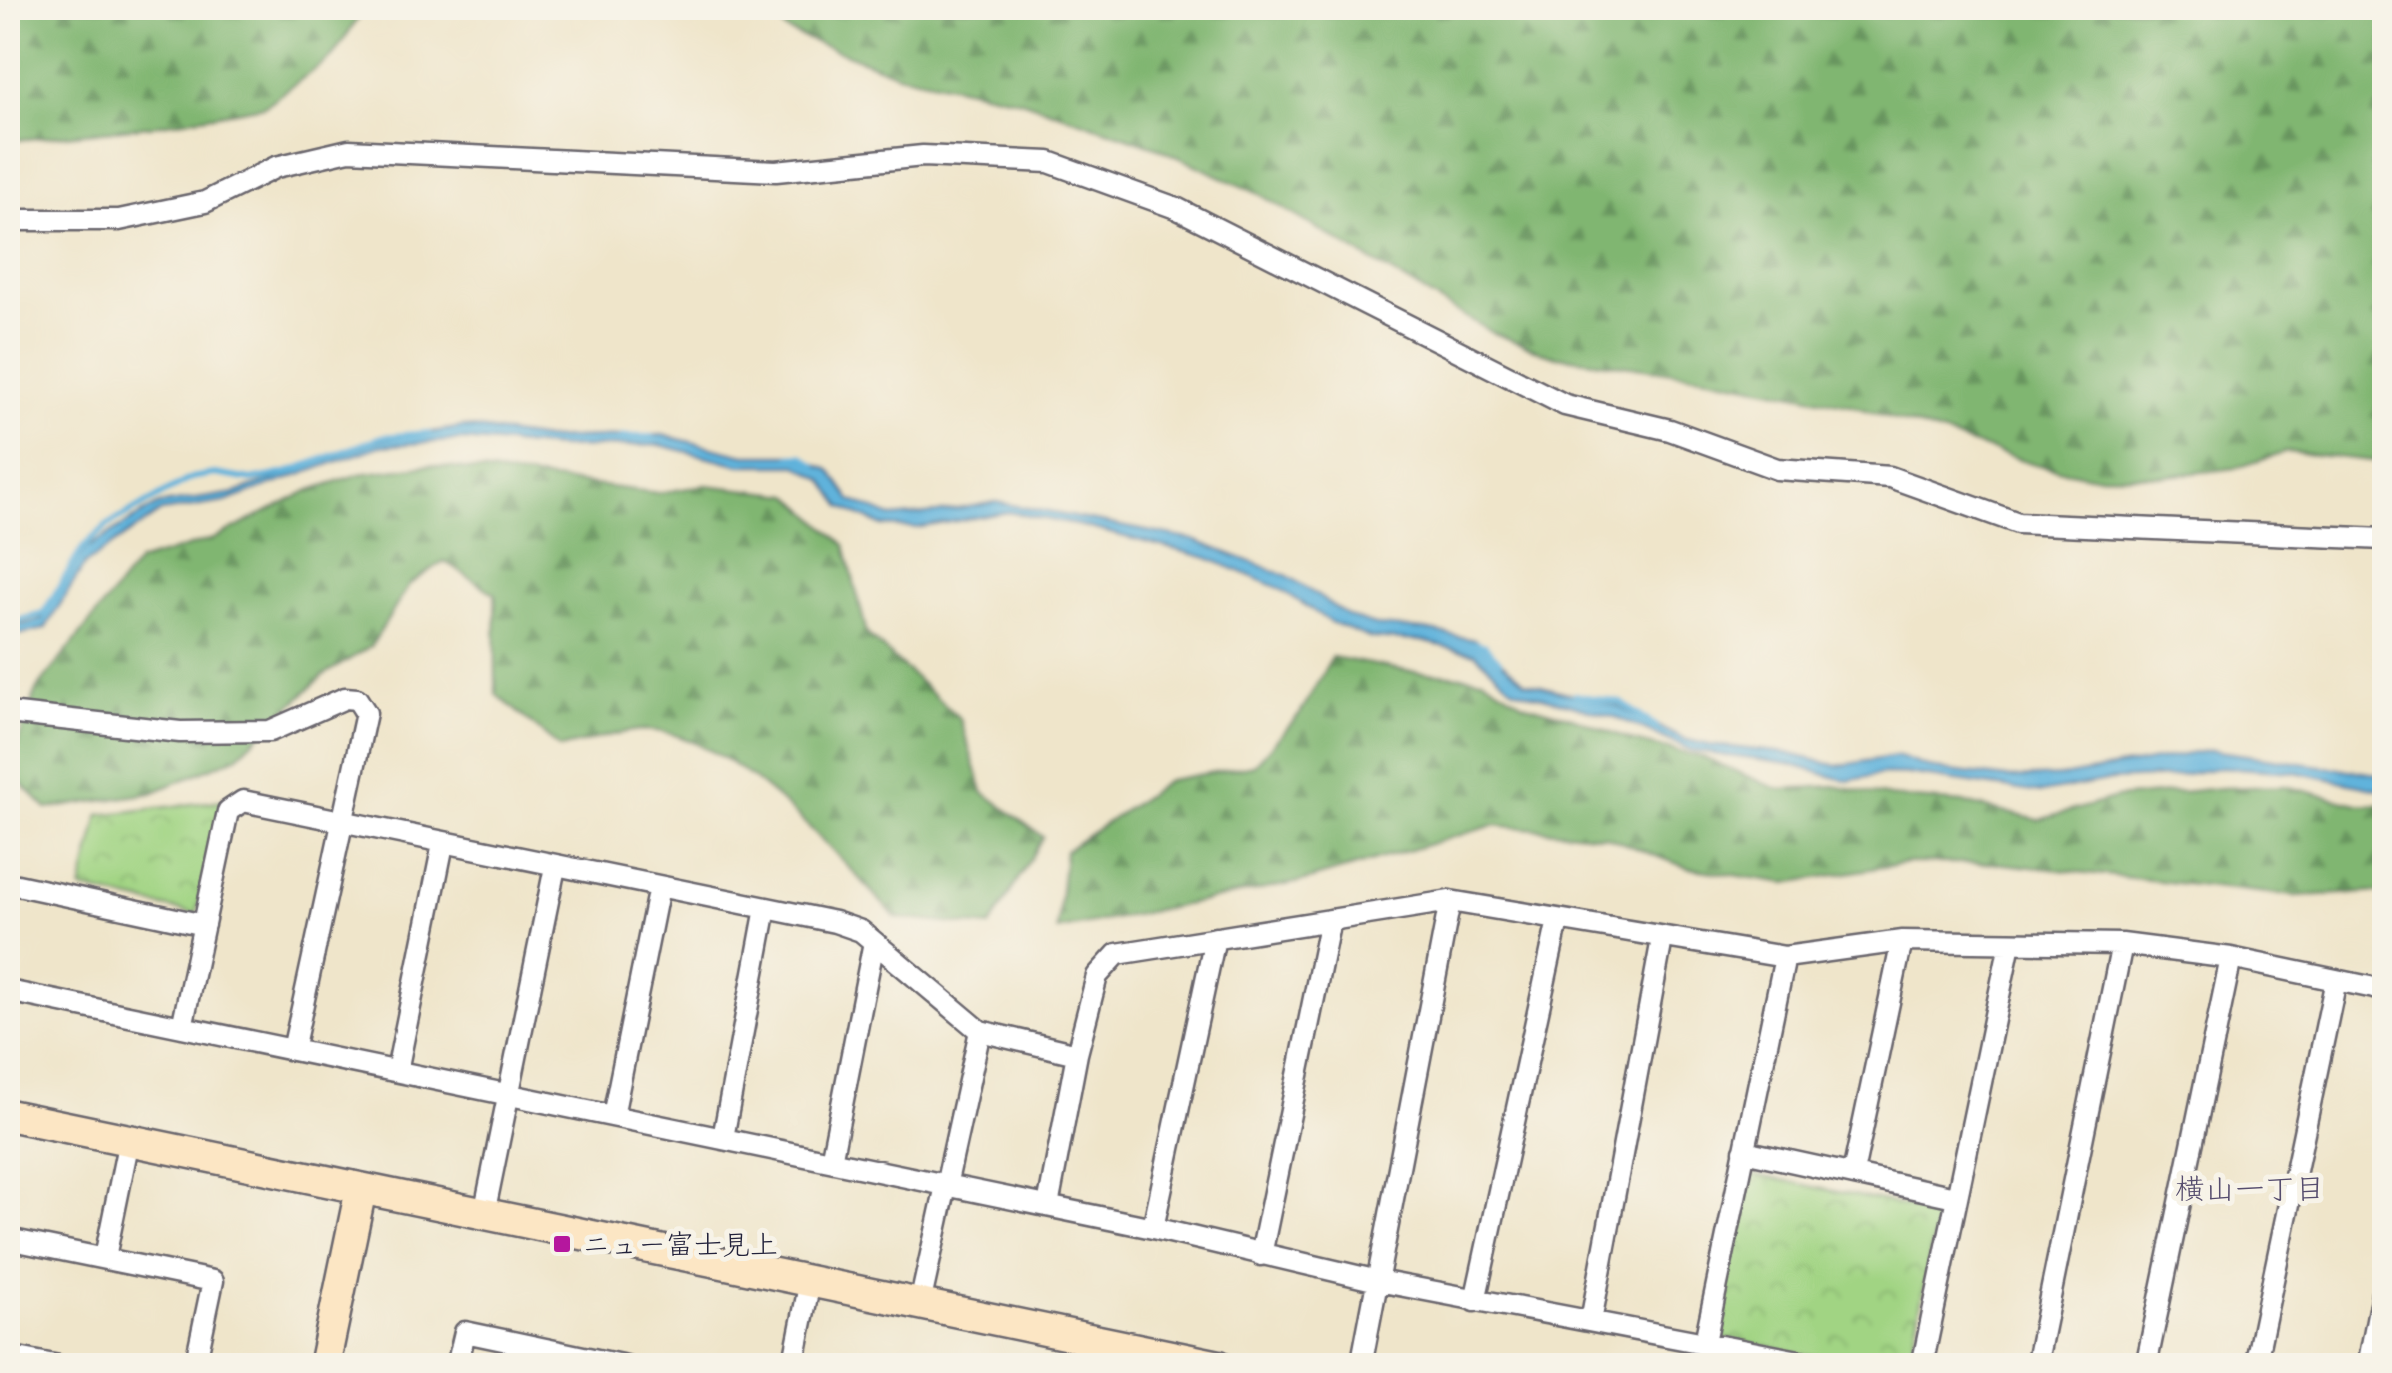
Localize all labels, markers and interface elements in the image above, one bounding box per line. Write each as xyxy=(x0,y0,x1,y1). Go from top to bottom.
district label: 横山一丁目 xyxy=(2175,1168,2325,1208)
place label: ニュー富士見上 xyxy=(582,1225,778,1263)
marker: ニュー富士見上 xyxy=(551,1233,573,1255)

